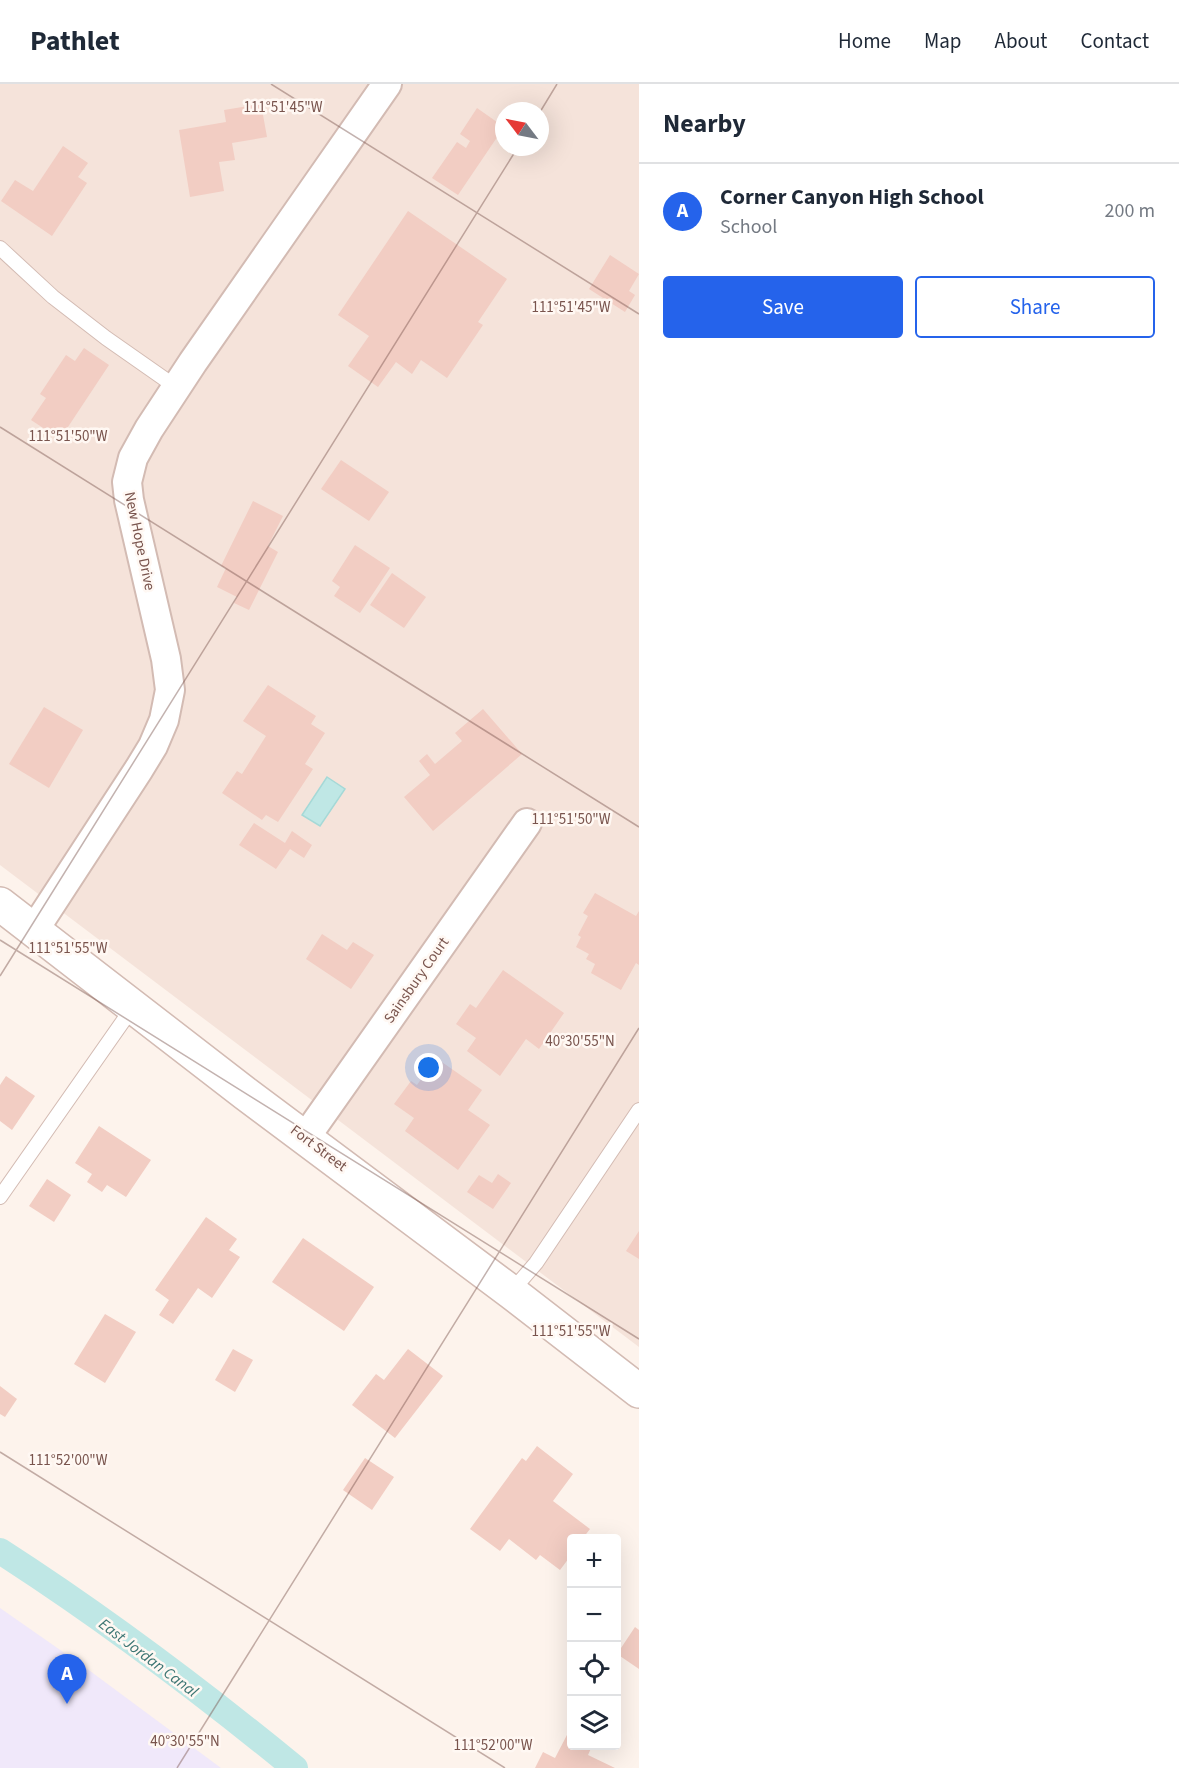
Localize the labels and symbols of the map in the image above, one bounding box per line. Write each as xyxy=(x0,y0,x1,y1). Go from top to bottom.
text: 111°51'45"W xyxy=(243,97,323,118)
north arrow xyxy=(495,102,549,156)
text: 111°51'45"W xyxy=(531,297,611,318)
text: 111°51'50"W xyxy=(28,426,108,447)
street label: New Hope Drive xyxy=(119,490,160,592)
text: 111°51'50"W xyxy=(531,809,611,830)
street label: Sainsbury Court xyxy=(379,933,454,1028)
text: 111°51'55"W xyxy=(28,938,108,959)
text: 40°30'55"N xyxy=(545,1031,615,1052)
your location xyxy=(414,1053,443,1082)
street label: Fort Street xyxy=(286,1120,351,1177)
text: 111°51'55"W xyxy=(531,1321,611,1342)
text: 111°52'00"W xyxy=(28,1450,108,1471)
water label: East Jordan Canal xyxy=(94,1613,203,1703)
pin: A xyxy=(48,1654,86,1704)
text: 40°30'55"N xyxy=(150,1731,220,1752)
text: 111°52'00"W xyxy=(453,1735,533,1756)

